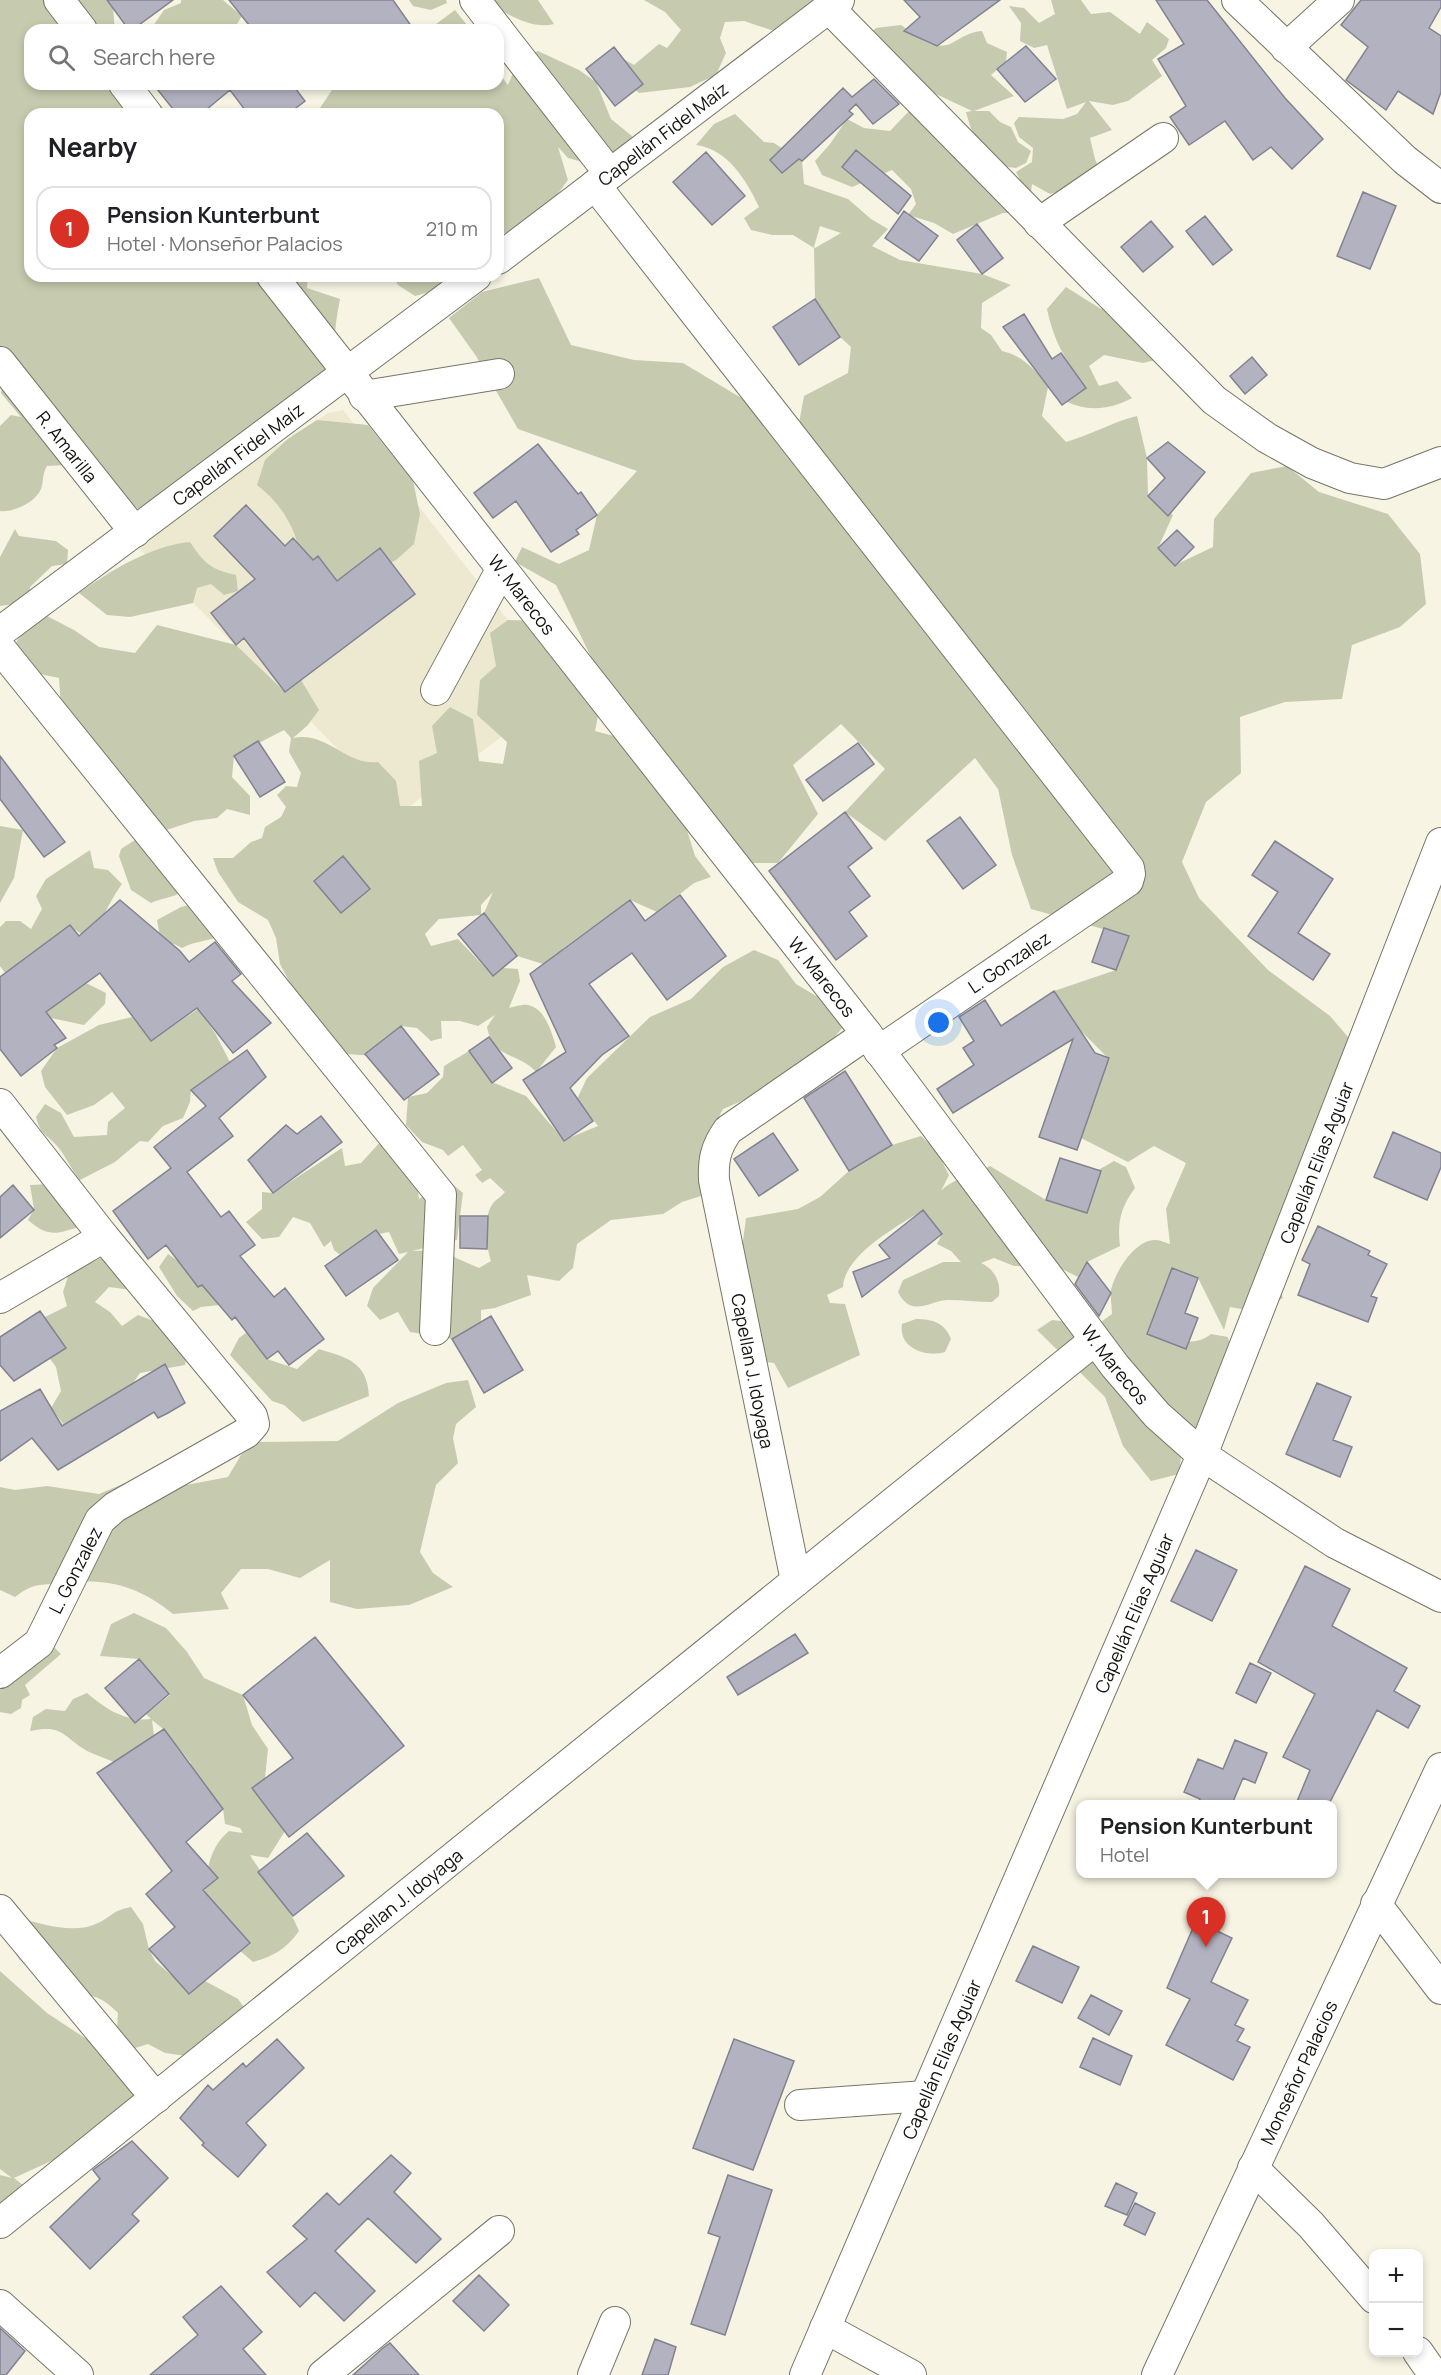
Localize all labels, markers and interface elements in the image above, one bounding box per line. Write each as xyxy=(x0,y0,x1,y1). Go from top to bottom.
search box xyxy=(24,24,504,90)
icon: search xyxy=(45,41,78,74)
text: Search here xyxy=(93,42,215,72)
street label: Capellán Fidel Maíz xyxy=(593,76,733,191)
text: Nearby xyxy=(48,129,137,165)
text: Pension Kunterbunt xyxy=(107,200,320,230)
text: 1 xyxy=(65,215,74,242)
text: 210 m xyxy=(426,215,478,242)
text: Hotel · Monseñor Palacios xyxy=(107,230,343,257)
street label: Capellán Fidel Maíz xyxy=(167,397,308,511)
street label: R. Amarilla xyxy=(31,406,103,487)
street label: W. Marecos xyxy=(483,550,561,640)
street label: L. Gonzalez xyxy=(963,926,1055,998)
street label: W. Marecos xyxy=(783,932,861,1022)
your location xyxy=(924,1008,953,1037)
street label: Capellán Elias Aguiar xyxy=(1274,1078,1359,1247)
street label: Capellan J. Idoyaga xyxy=(726,1291,780,1451)
street label: W. Marecos xyxy=(1076,1320,1155,1409)
street label: L. Gonzalez xyxy=(43,1522,107,1618)
street label: Capellán Elias Aguiar xyxy=(1089,1529,1179,1697)
popup xyxy=(1076,1800,1337,1878)
text: Pension Kunterbunt xyxy=(1100,1811,1313,1841)
text: Hotel xyxy=(1100,1841,1150,1868)
street label: Capellan J. Idoyaga xyxy=(330,1843,467,1960)
pin: 1 xyxy=(1186,1898,1226,1947)
street label: Capellán Elias Aguiar xyxy=(896,1975,987,2143)
street label: Monseñor Palacios xyxy=(1255,1996,1343,2148)
map controls xyxy=(1369,2249,1423,2357)
button: + xyxy=(1369,2249,1423,2303)
button: − xyxy=(1369,2303,1423,2357)

